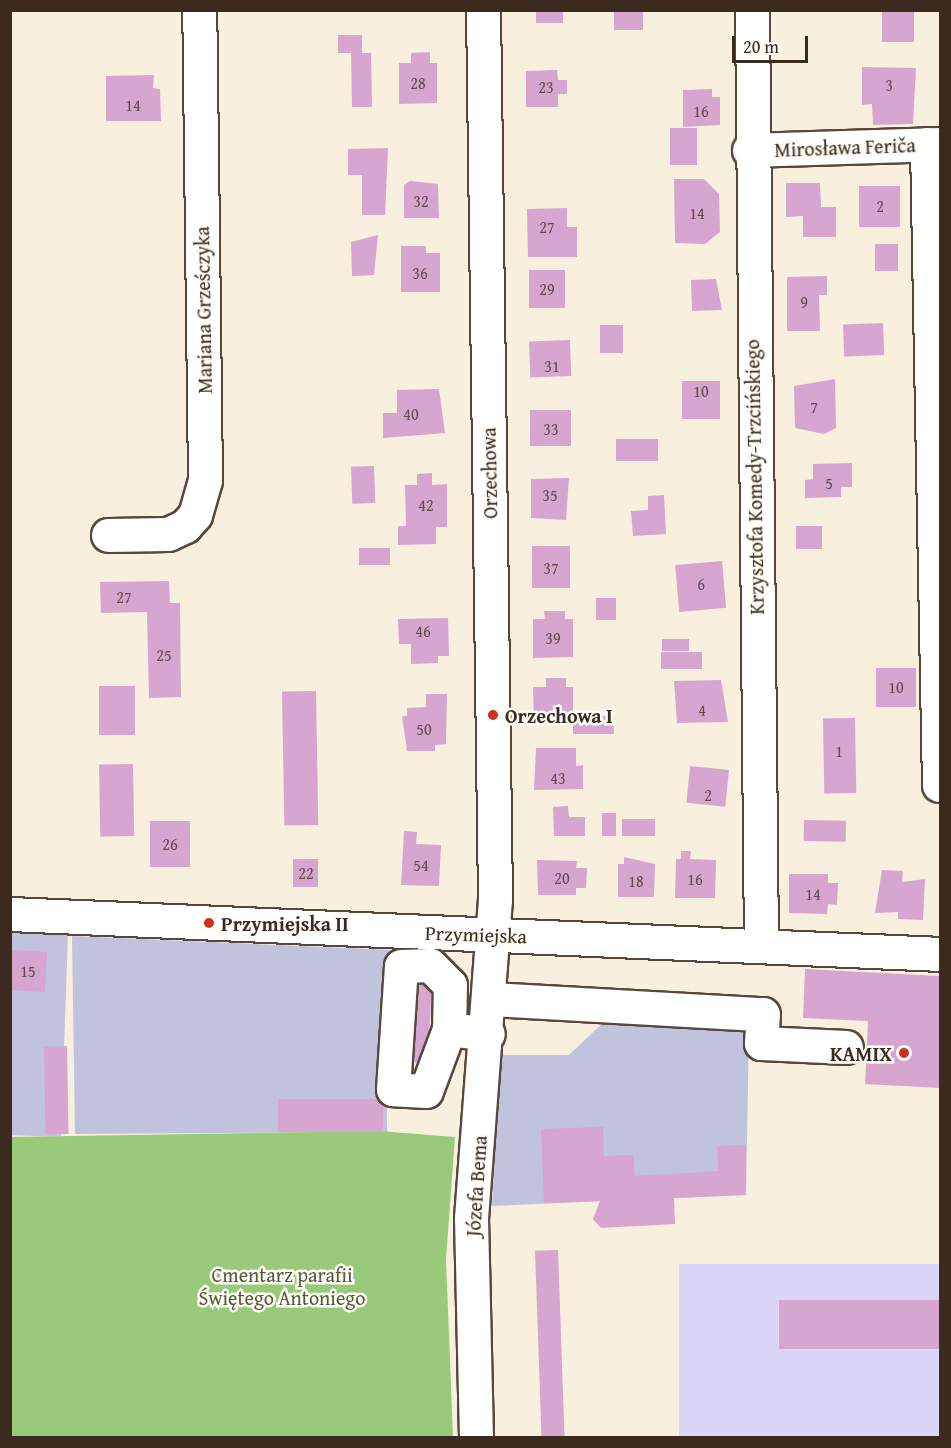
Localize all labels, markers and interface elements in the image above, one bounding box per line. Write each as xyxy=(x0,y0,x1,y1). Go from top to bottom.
scale bar xyxy=(735,24,812,62)
text: 20 m xyxy=(743,33,779,60)
house number: 28 xyxy=(410,73,426,93)
house number: 3 xyxy=(885,75,893,95)
house number: 23 xyxy=(538,77,554,97)
house number: 14 xyxy=(125,95,141,115)
house number: 16 xyxy=(693,101,709,121)
street label: Mirosława Feriča xyxy=(774,133,916,161)
house number: 32 xyxy=(413,191,429,211)
house number: 2 xyxy=(876,196,884,216)
house number: 14 xyxy=(689,203,705,223)
house number: 27 xyxy=(539,217,555,237)
street label: Mariana Grześczyka xyxy=(190,226,216,394)
house number: 36 xyxy=(412,263,428,283)
house number: 29 xyxy=(539,279,555,299)
house number: 9 xyxy=(800,292,808,312)
street label: Krzysztofa Komedy-Trzcińskiego xyxy=(740,339,768,615)
house number: 31 xyxy=(544,356,560,376)
house number: 10 xyxy=(693,381,709,401)
house number: 7 xyxy=(810,397,818,417)
house number: 40 xyxy=(403,404,419,424)
house number: 33 xyxy=(543,419,559,439)
street label: Orzechowa xyxy=(476,427,502,519)
house number: 5 xyxy=(825,473,833,493)
house number: 35 xyxy=(542,485,558,505)
house number: 42 xyxy=(418,495,434,515)
house number: 37 xyxy=(543,558,559,578)
house number: 6 xyxy=(697,574,705,594)
house number: 27 xyxy=(116,587,132,607)
house number: 46 xyxy=(415,621,431,641)
house number: 39 xyxy=(545,628,561,648)
house number: 25 xyxy=(156,645,172,665)
house number: 10 xyxy=(888,677,904,697)
house number: 4 xyxy=(698,700,706,720)
place label: Orzechowa I xyxy=(505,703,613,727)
marker: Orzechowa I xyxy=(486,708,500,722)
house number: 50 xyxy=(416,719,432,739)
house number: 1 xyxy=(835,741,843,761)
house number: 43 xyxy=(550,768,566,788)
house number: 2 xyxy=(704,785,712,805)
house number: 26 xyxy=(162,834,178,854)
house number: 54 xyxy=(413,855,429,875)
house number: 22 xyxy=(298,863,314,883)
house number: 20 xyxy=(554,868,570,888)
house number: 16 xyxy=(687,869,703,889)
house number: 18 xyxy=(628,871,644,891)
house number: 14 xyxy=(805,884,821,904)
place label: Przymiejska II xyxy=(221,911,349,935)
marker: Przymiejska II xyxy=(202,916,216,930)
street label: Przymiejska xyxy=(425,920,527,948)
house number: 15 xyxy=(20,961,36,981)
place label: KAMIX xyxy=(830,1041,892,1065)
marker: KAMIX xyxy=(897,1046,911,1060)
street label: Józefa Bema xyxy=(460,1135,492,1237)
park label: Cmentarz parafii Świętego Antoniego xyxy=(199,1262,365,1309)

